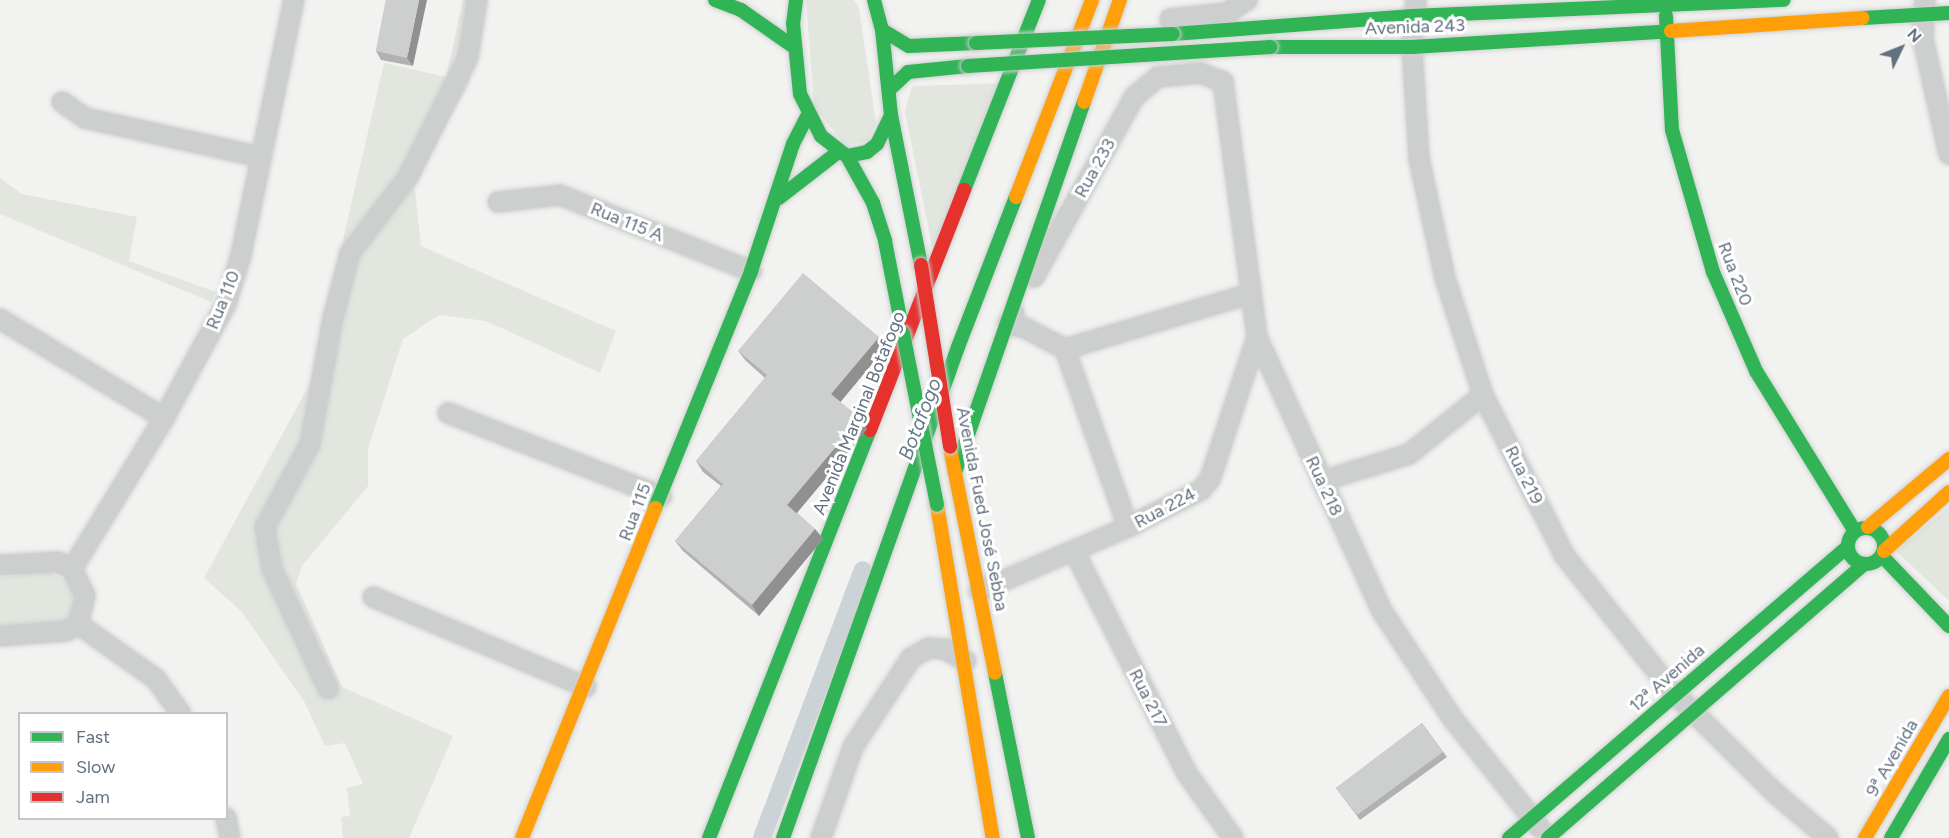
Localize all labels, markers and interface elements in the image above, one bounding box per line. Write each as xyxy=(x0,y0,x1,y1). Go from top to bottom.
street label: Avenida 243 xyxy=(1364,14,1466,40)
north arrow xyxy=(1871,18,1931,78)
text: N xyxy=(1903,24,1926,46)
street label: Rua 233 xyxy=(1070,135,1120,201)
street label: Rua 115 A xyxy=(587,198,667,246)
street label: Rua 220 xyxy=(1713,239,1757,309)
street label: Rua 110 xyxy=(201,268,245,332)
street label: Avenida Marginal Botafogo xyxy=(808,308,910,518)
water label: Botafogo xyxy=(893,375,947,463)
street label: Avenida Fued José Sebba xyxy=(952,405,1012,613)
street label: Rua 219 xyxy=(1500,442,1548,508)
street label: Rua 218 xyxy=(1301,453,1347,519)
street label: Rua 115 xyxy=(614,480,656,544)
street label: Rua 224 xyxy=(1131,483,1199,533)
street label: 12ª Avenida xyxy=(1625,639,1709,717)
street label: Rua 217 xyxy=(1124,665,1172,731)
legend xyxy=(18,712,228,820)
street label: 9ª Avenida xyxy=(1861,716,1923,800)
text: Fast xyxy=(76,726,110,748)
text: Slow xyxy=(76,756,115,778)
text: Jam xyxy=(76,786,110,808)

